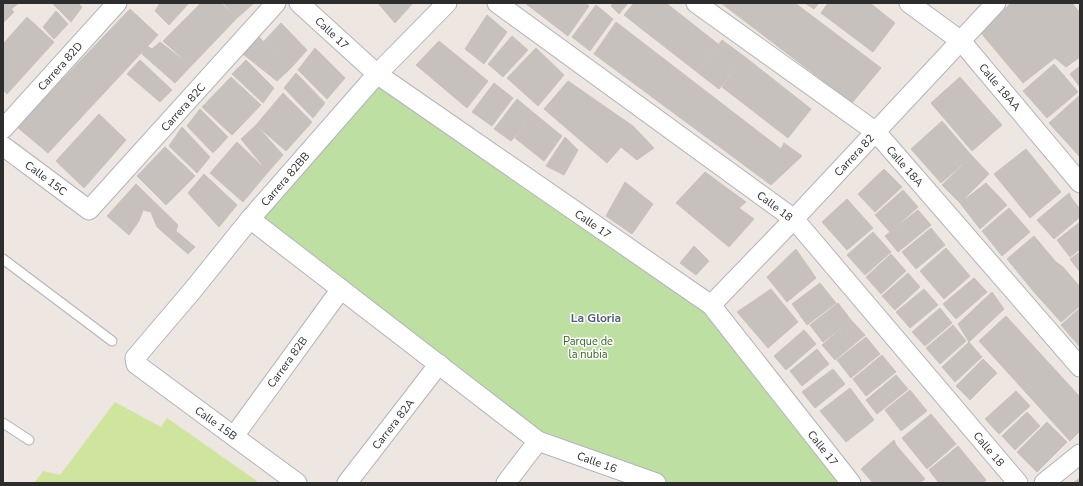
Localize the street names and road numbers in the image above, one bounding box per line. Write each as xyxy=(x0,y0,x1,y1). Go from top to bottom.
street label: Calle 17 xyxy=(311,14,352,53)
street label: Carrera 82D xyxy=(35,39,86,94)
street label: Calle 18AA xyxy=(975,61,1024,114)
street label: Carrera 82C xyxy=(158,80,209,135)
street label: Carrera 82 xyxy=(831,131,878,180)
street label: Calle 18A xyxy=(883,143,926,190)
street label: Carrera 82BB xyxy=(258,149,313,210)
street label: Calle 15C xyxy=(22,158,70,199)
street label: Calle 18 xyxy=(754,188,796,225)
street label: Calle 17 xyxy=(571,206,614,242)
street label: Carrera 82B xyxy=(264,334,311,391)
street label: Carrera 82A xyxy=(369,396,418,453)
street label: Calle 15B xyxy=(192,403,240,444)
street label: Calle 17 xyxy=(804,427,841,469)
street label: Calle 18 xyxy=(970,429,1008,470)
street label: Calle 16 xyxy=(575,448,619,477)

